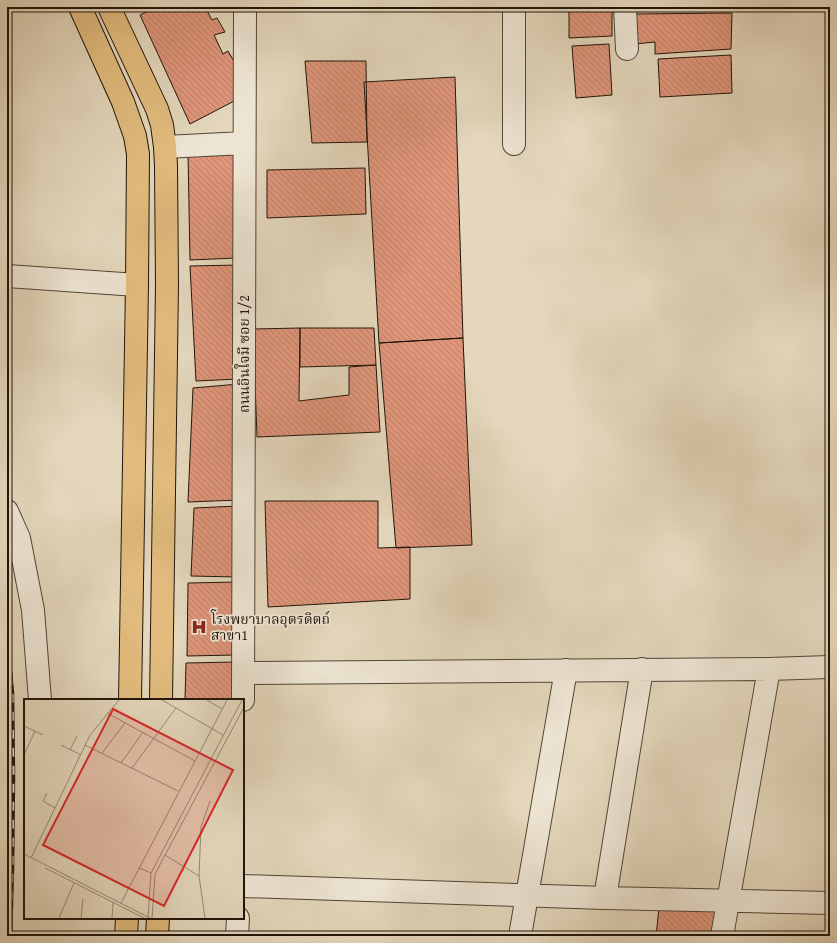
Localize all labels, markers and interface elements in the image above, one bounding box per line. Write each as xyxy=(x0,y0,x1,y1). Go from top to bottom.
street label: ถนนอินใจมี ซอย 1/2 xyxy=(234,295,254,413)
place label: โรงพยาบาลอุตรดิตถ์ สาขา1 xyxy=(210,609,330,645)
hospital icon: โรงพยาบาลอุตรดิตถ์ สาขา1 xyxy=(190,618,208,636)
inset map xyxy=(24,699,244,919)

